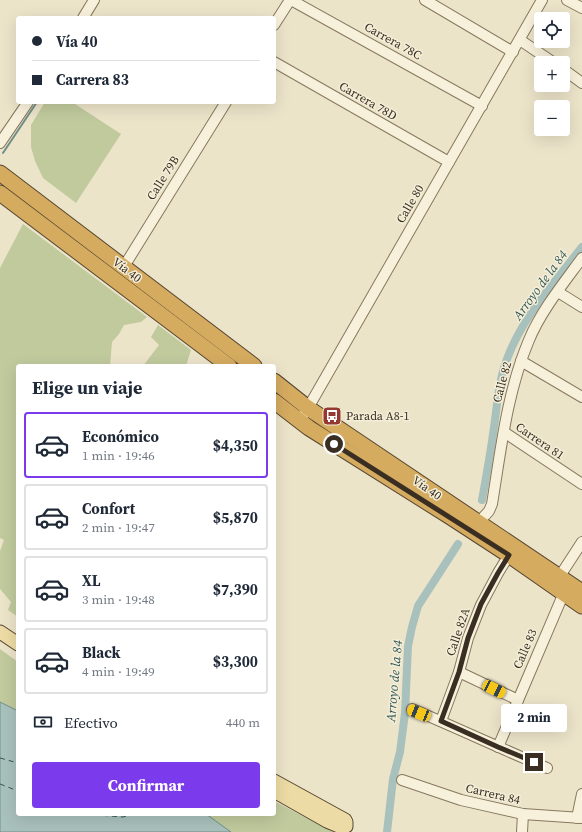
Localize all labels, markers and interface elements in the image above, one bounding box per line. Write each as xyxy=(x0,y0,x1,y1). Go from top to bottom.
map controls xyxy=(534,12,570,136)
button: locate xyxy=(534,12,570,48)
street label: Carrera 78C xyxy=(361,19,425,64)
text: Vía 40 xyxy=(56,31,98,52)
button: + xyxy=(534,56,570,92)
text: Carrera 83 xyxy=(56,69,129,90)
street label: Carrera 78D xyxy=(336,78,400,124)
button: − xyxy=(534,100,570,136)
street label: Calle 79B xyxy=(143,152,183,203)
street label: Calle 80 xyxy=(393,182,427,226)
water label: Arroyo de la 84 xyxy=(508,246,571,324)
street label: Vía 40 xyxy=(109,254,145,286)
street label: Calle 82 xyxy=(489,360,515,404)
text: Elige un viaje xyxy=(32,375,142,400)
bus stop icon: Parada A8-1 xyxy=(321,405,343,427)
place label: Parada A8-1 xyxy=(346,408,409,424)
street label: Carrera 81 xyxy=(512,419,568,463)
text: Económico xyxy=(82,426,159,447)
icon: car xyxy=(34,427,70,463)
text: $4,350 xyxy=(213,435,258,456)
route start xyxy=(325,435,343,453)
text: 1 min · 19:46 xyxy=(82,447,155,464)
street label: Vía 40 xyxy=(409,472,445,504)
text: Confort xyxy=(82,498,135,519)
icon: car xyxy=(34,499,70,535)
text: $5,870 xyxy=(213,507,258,528)
text: 2 min · 19:47 xyxy=(82,519,155,536)
text: XL xyxy=(82,570,101,591)
icon: car xyxy=(34,571,70,607)
text: $7,390 xyxy=(213,579,258,600)
text: 3 min · 19:48 xyxy=(82,591,155,608)
street label: Calle 82A xyxy=(442,606,474,658)
street label: Calle 83 xyxy=(509,627,541,671)
water label: Arroyo de la 84 xyxy=(382,639,406,724)
text: Black xyxy=(82,642,121,663)
icon: car xyxy=(34,643,70,679)
text: $3,300 xyxy=(213,651,258,672)
text: 4 min · 19:49 xyxy=(82,663,155,680)
car xyxy=(481,678,507,700)
car xyxy=(406,703,432,723)
callout: 2 min xyxy=(501,704,567,732)
text: 2 min xyxy=(517,709,551,726)
icon: cash xyxy=(32,711,54,733)
text: Efectivo xyxy=(64,712,118,733)
text: 440 m xyxy=(226,714,260,731)
route end xyxy=(525,753,543,771)
button: Confirmar xyxy=(32,762,260,808)
street label: Carrera 84 xyxy=(464,780,522,808)

